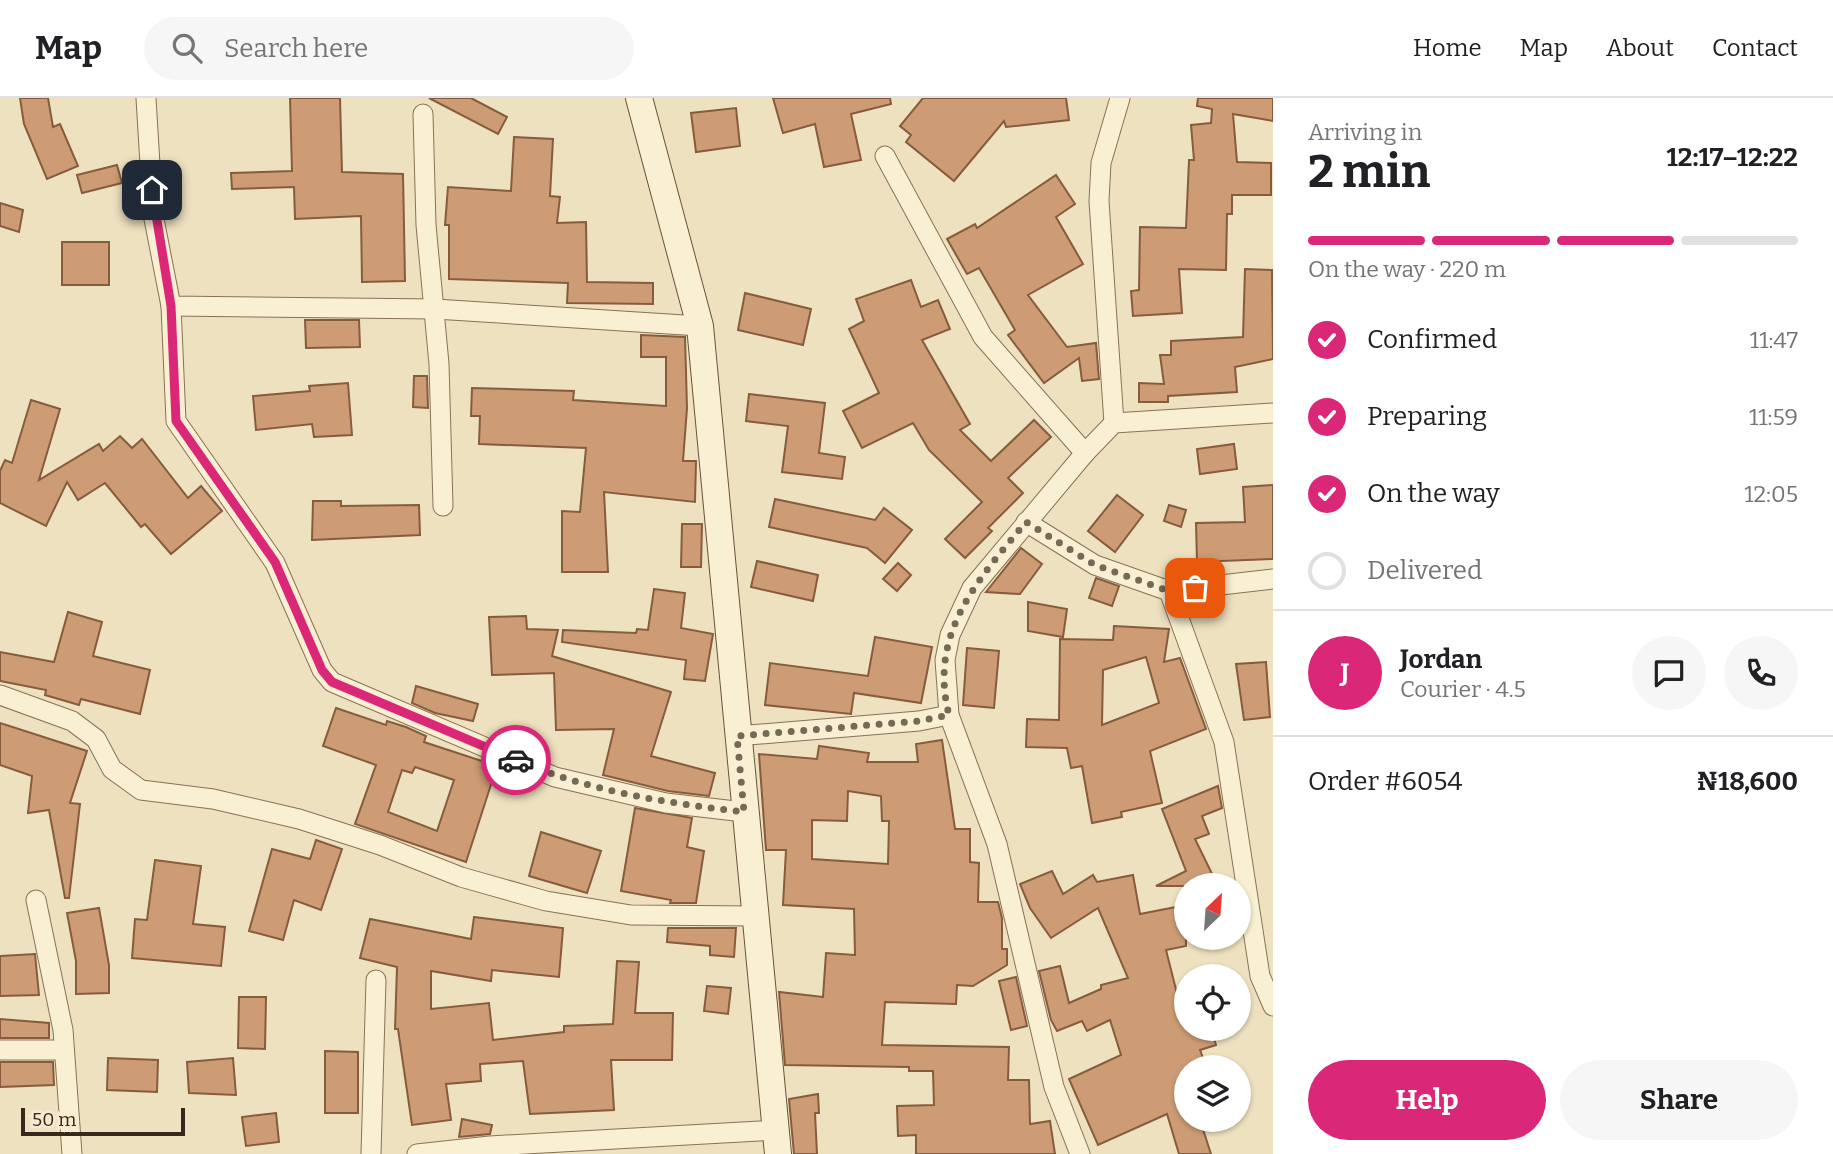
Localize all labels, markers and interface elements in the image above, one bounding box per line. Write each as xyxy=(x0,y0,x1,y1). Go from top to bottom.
search box xyxy=(144,17,634,80)
text: Map xyxy=(35,28,102,68)
icon: search xyxy=(168,29,206,67)
text: Search here xyxy=(224,33,368,64)
text: Home xyxy=(1413,34,1482,62)
text: Map xyxy=(1520,34,1568,62)
text: About xyxy=(1606,34,1674,62)
text: Contact xyxy=(1712,34,1798,62)
text: Arriving in xyxy=(1308,118,1422,146)
text: 12:17–12:22 xyxy=(1667,142,1798,173)
text: 2 min xyxy=(1308,144,1430,199)
pin xyxy=(122,160,182,220)
icon: home xyxy=(133,171,171,209)
text: On the way · 220 m xyxy=(1308,255,1506,283)
icon: check xyxy=(1308,321,1346,359)
text: Confirmed xyxy=(1367,324,1497,355)
text: 11:47 xyxy=(1750,326,1798,354)
icon: check xyxy=(1308,398,1346,436)
text: Preparing xyxy=(1367,401,1487,432)
text: 11:59 xyxy=(1749,403,1798,431)
icon: check xyxy=(1308,475,1346,513)
text: On the way xyxy=(1367,478,1500,509)
text: 12:05 xyxy=(1744,480,1798,508)
text: Delivered xyxy=(1367,555,1482,586)
pin xyxy=(1165,558,1225,618)
icon: bag xyxy=(1176,569,1214,607)
button: chat xyxy=(1632,636,1706,710)
button: phone xyxy=(1724,636,1798,710)
text: Jordan xyxy=(1400,644,1482,675)
text: J xyxy=(1341,658,1349,689)
text: Courier · 4.5 xyxy=(1400,675,1526,703)
courier xyxy=(481,725,551,795)
icon: car xyxy=(497,741,535,779)
text: Order #6054 xyxy=(1308,766,1463,797)
text: ₦18,600 xyxy=(1696,766,1798,797)
north arrow xyxy=(1174,873,1251,950)
map controls xyxy=(1174,873,1251,1132)
button: locate xyxy=(1174,964,1251,1041)
button: layers xyxy=(1174,1055,1251,1132)
button: Help xyxy=(1308,1060,1546,1140)
button: Share xyxy=(1560,1060,1798,1140)
scale bar xyxy=(21,1105,186,1137)
text: 50 m xyxy=(32,1108,76,1131)

